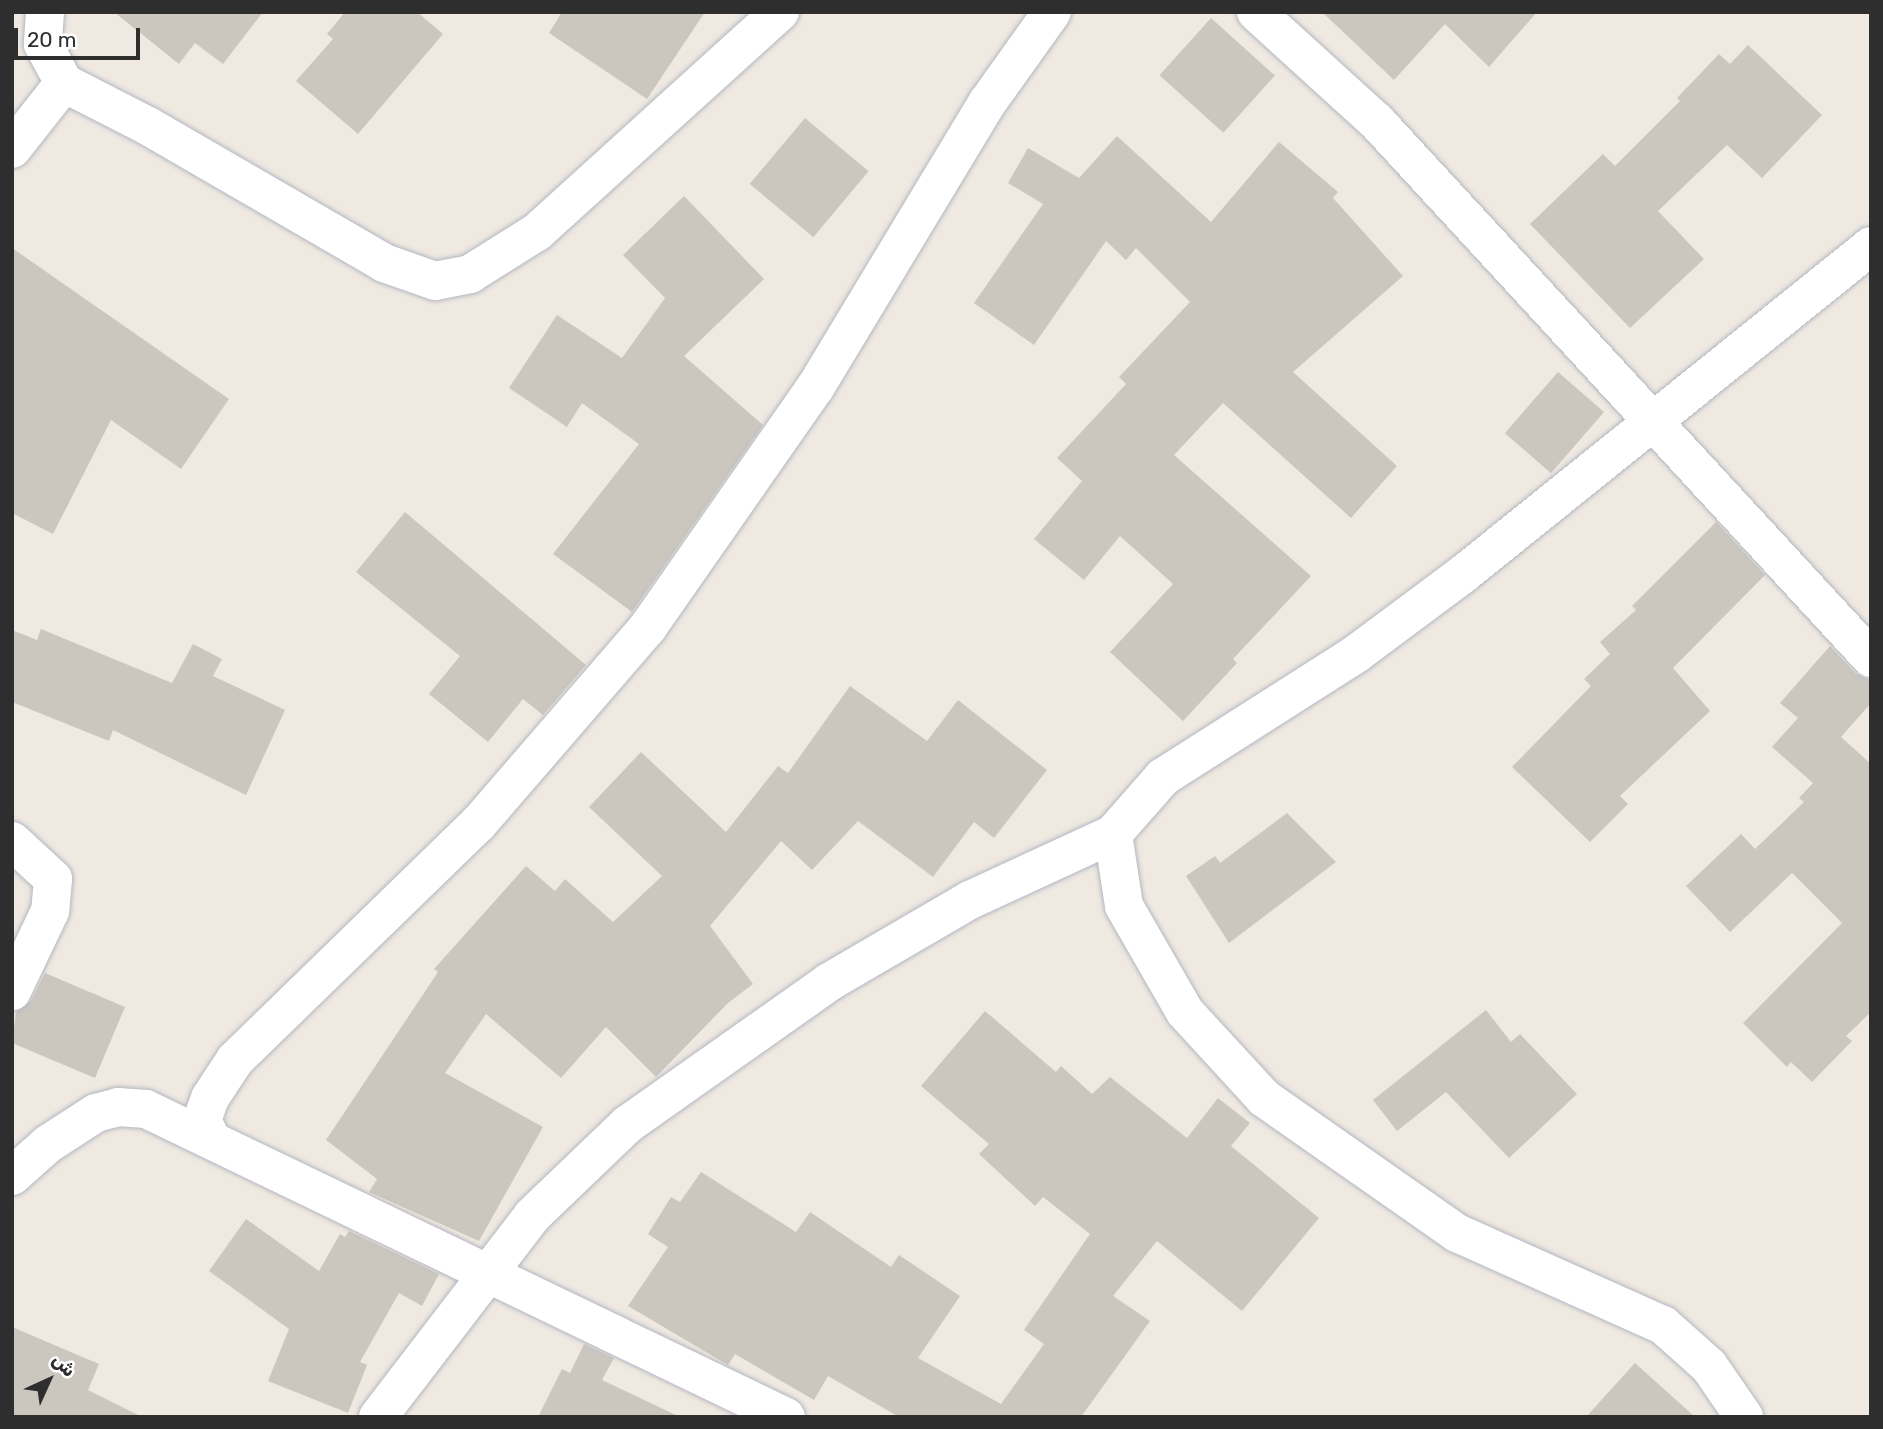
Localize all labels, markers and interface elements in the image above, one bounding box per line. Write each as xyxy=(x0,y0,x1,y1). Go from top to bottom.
scale bar xyxy=(18,14,144,58)
text: 20 m xyxy=(27,27,76,52)
north arrow xyxy=(14,1345,84,1415)
text: ش xyxy=(48,1348,81,1381)

